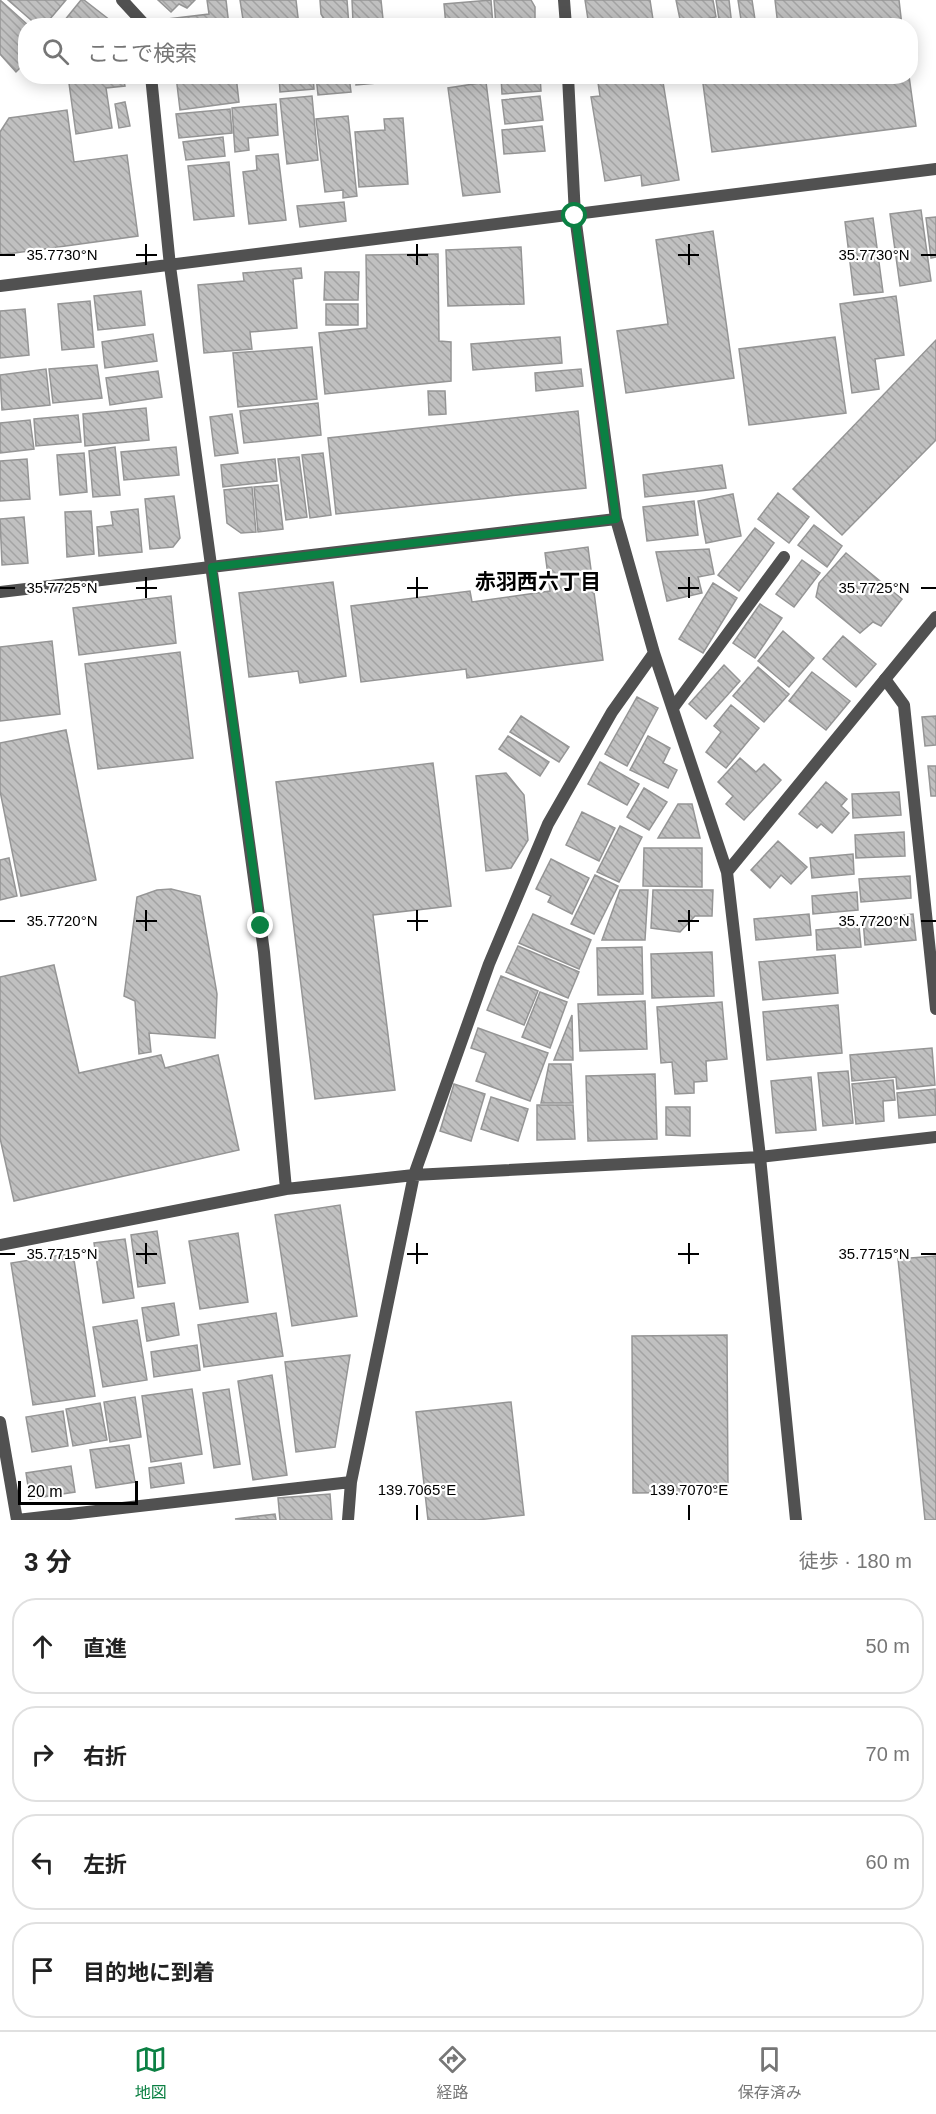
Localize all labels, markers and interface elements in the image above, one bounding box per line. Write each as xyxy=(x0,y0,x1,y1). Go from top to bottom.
search box xyxy=(18,18,918,84)
icon: search xyxy=(39,35,72,68)
text: ここで検索 xyxy=(87,41,197,66)
route start xyxy=(561,202,587,228)
text: 35.7730°N xyxy=(26,246,98,263)
text: 35.7730°N xyxy=(838,246,910,263)
district label: 赤羽西六丁目 xyxy=(475,570,601,593)
text: 35.7725°N xyxy=(26,579,98,596)
text: 35.7725°N xyxy=(838,579,910,596)
text: 35.7720°N xyxy=(26,912,98,929)
route end xyxy=(247,912,273,938)
text: 35.7720°N xyxy=(838,912,910,929)
text: 35.7715°N xyxy=(26,1245,98,1262)
text: 35.7715°N xyxy=(838,1245,910,1262)
scale bar xyxy=(18,1478,138,1506)
text: 139.7065°E xyxy=(378,1481,456,1498)
text: 139.7070°E xyxy=(650,1481,728,1498)
text: 20 m xyxy=(27,1483,63,1500)
text: 3 分 xyxy=(24,1547,72,1577)
text: 徒歩 · 180 m xyxy=(799,1550,912,1572)
icon: ahead xyxy=(26,1630,59,1663)
text: 50 m xyxy=(866,1635,910,1657)
text: 直進 xyxy=(83,1636,127,1661)
icon: right xyxy=(26,1738,59,1771)
text: 70 m xyxy=(866,1743,910,1765)
text: 右折 xyxy=(83,1744,127,1769)
icon: left xyxy=(26,1846,59,1879)
text: 60 m xyxy=(866,1851,910,1873)
text: 左折 xyxy=(83,1852,127,1877)
icon: arrive xyxy=(26,1954,59,1987)
text: 目的地に到着 xyxy=(83,1960,215,1985)
tab: 地図 xyxy=(134,2043,167,2103)
tab: 経路 xyxy=(436,2043,469,2103)
tab: 保存済み xyxy=(738,2043,802,2103)

